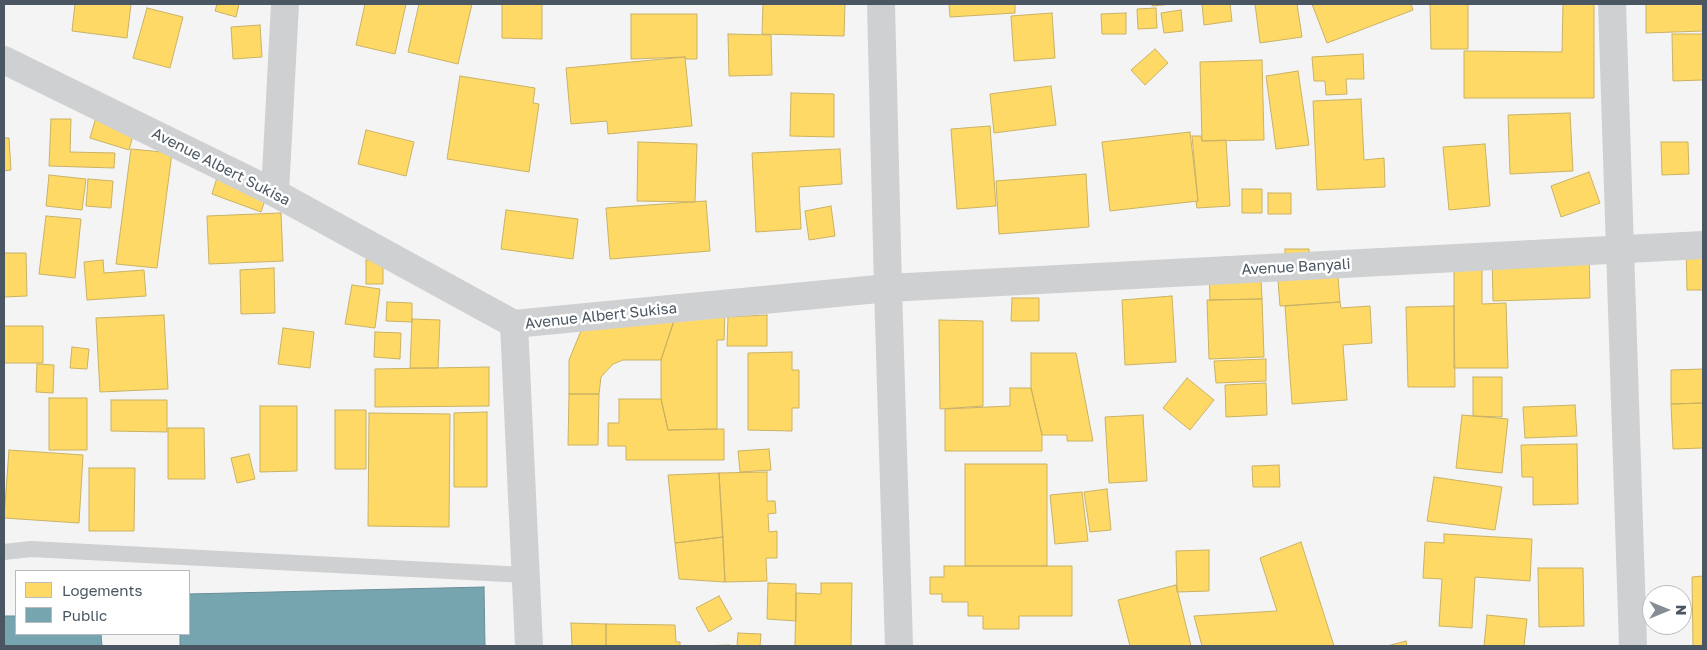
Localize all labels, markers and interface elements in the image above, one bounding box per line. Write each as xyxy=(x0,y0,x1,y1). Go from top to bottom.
street label: Avenue Albert Sukisa xyxy=(149,124,293,210)
street label: Avenue Banyali xyxy=(1241,255,1351,279)
street label: Avenue Albert Sukisa xyxy=(524,299,678,333)
legend xyxy=(15,570,190,635)
text: Logements xyxy=(62,581,142,599)
north arrow xyxy=(1642,585,1692,635)
text: N xyxy=(1673,605,1690,615)
text: Public xyxy=(62,606,107,624)

